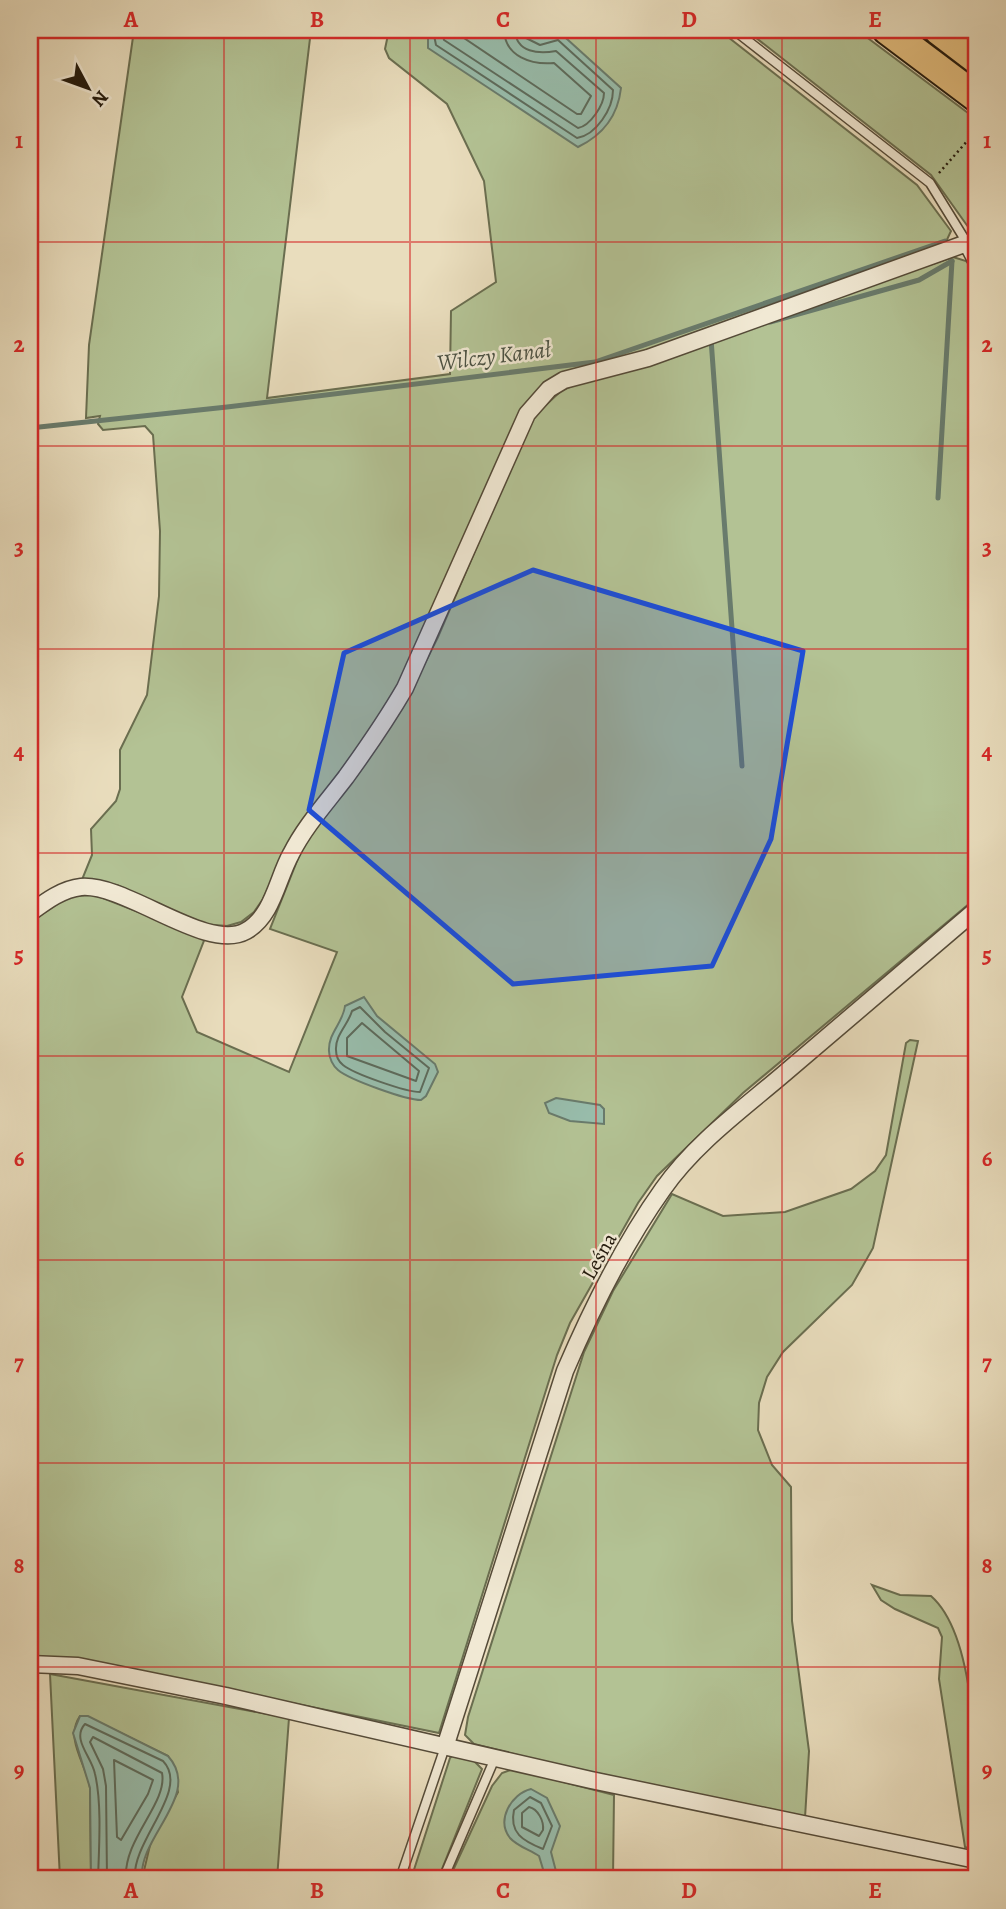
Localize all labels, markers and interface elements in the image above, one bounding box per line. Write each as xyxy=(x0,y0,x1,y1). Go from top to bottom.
text: A xyxy=(123,4,139,35)
text: B xyxy=(310,4,324,35)
text: C xyxy=(496,4,510,35)
text: D xyxy=(681,4,697,35)
text: E xyxy=(868,4,882,35)
north arrow xyxy=(52,52,122,122)
text: N xyxy=(86,85,114,112)
text: 1 xyxy=(15,125,23,156)
text: 1 xyxy=(983,125,991,156)
text: 2 xyxy=(13,329,25,360)
text: 2 xyxy=(981,329,993,360)
water label: Wilczy Kanał xyxy=(435,334,553,378)
text: 3 xyxy=(14,532,24,563)
text: 3 xyxy=(982,532,992,563)
text: 4 xyxy=(14,736,25,767)
text: 4 xyxy=(982,736,993,767)
text: 5 xyxy=(14,939,24,970)
text: 5 xyxy=(982,939,992,970)
text: 6 xyxy=(14,1143,25,1174)
text: 6 xyxy=(982,1143,993,1174)
street label: Leśna xyxy=(575,1227,623,1285)
text: 7 xyxy=(14,1347,24,1378)
text: 7 xyxy=(982,1347,992,1378)
text: 8 xyxy=(13,1550,25,1581)
text: 8 xyxy=(981,1550,993,1581)
text: 9 xyxy=(14,1754,24,1785)
text: 9 xyxy=(982,1754,992,1785)
text: A xyxy=(123,1875,139,1906)
text: B xyxy=(310,1875,324,1906)
text: C xyxy=(496,1875,510,1906)
text: D xyxy=(681,1875,697,1906)
text: E xyxy=(868,1875,882,1906)

